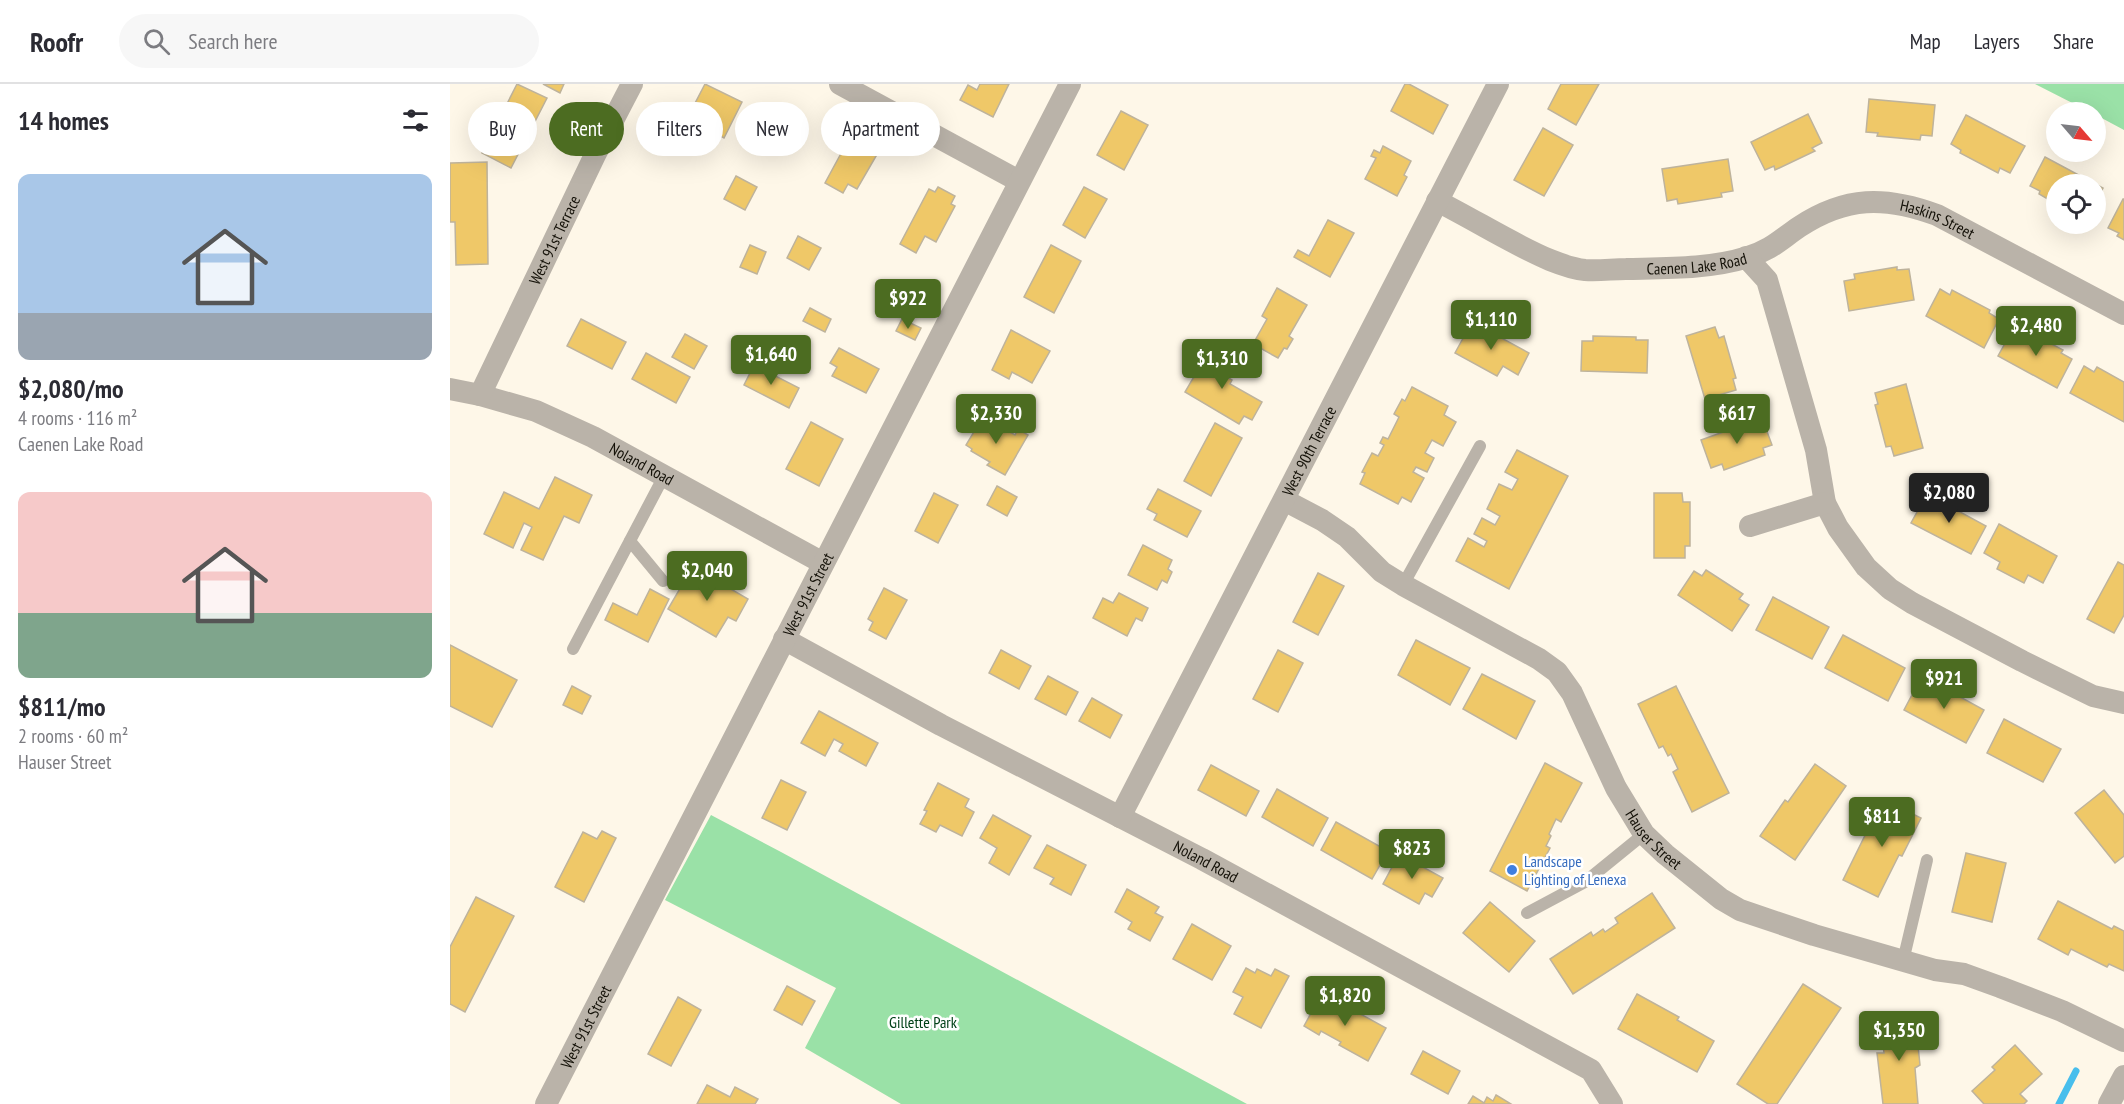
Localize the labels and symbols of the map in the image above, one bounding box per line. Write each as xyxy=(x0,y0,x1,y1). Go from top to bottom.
north arrow xyxy=(2046,102,2106,162)
street label: West 91st Terrace xyxy=(524,192,584,288)
street label: Haskins Street xyxy=(1898,195,1979,243)
street label: Caenen Lake Road xyxy=(1646,248,1749,279)
pin: $922 xyxy=(872,279,944,330)
pin: $1,110 xyxy=(1442,300,1540,351)
pin: $2,480 xyxy=(1987,306,2085,357)
pin: $1,640 xyxy=(722,335,820,386)
pin: $1,310 xyxy=(1173,339,1271,390)
pin: $2,330 xyxy=(947,394,1045,445)
pin: $617 xyxy=(1701,394,1773,445)
street label: West 90th Terrace xyxy=(1277,403,1340,499)
street label: Noland Road xyxy=(606,438,677,489)
pin: $2,080 xyxy=(1900,473,1998,524)
street label: West 91st Street xyxy=(778,549,838,639)
pin: $2,040 xyxy=(658,551,756,602)
pin: $921 xyxy=(1908,659,1980,710)
pin: $811 xyxy=(1846,797,1918,848)
street label: Hauser Street xyxy=(1621,806,1686,874)
pin: $823 xyxy=(1376,829,1448,880)
street label: Noland Road xyxy=(1170,836,1242,887)
place label: Landscape Lighting of Lenexa xyxy=(1524,851,1626,889)
marker: Landscape Lighting of Lenexa xyxy=(1505,863,1519,877)
pin: $1,820 xyxy=(1296,976,1394,1027)
street label: West 91st Street xyxy=(556,981,616,1072)
pin: $1,350 xyxy=(1850,1011,1948,1062)
park label: Gillette Park xyxy=(889,1012,958,1032)

